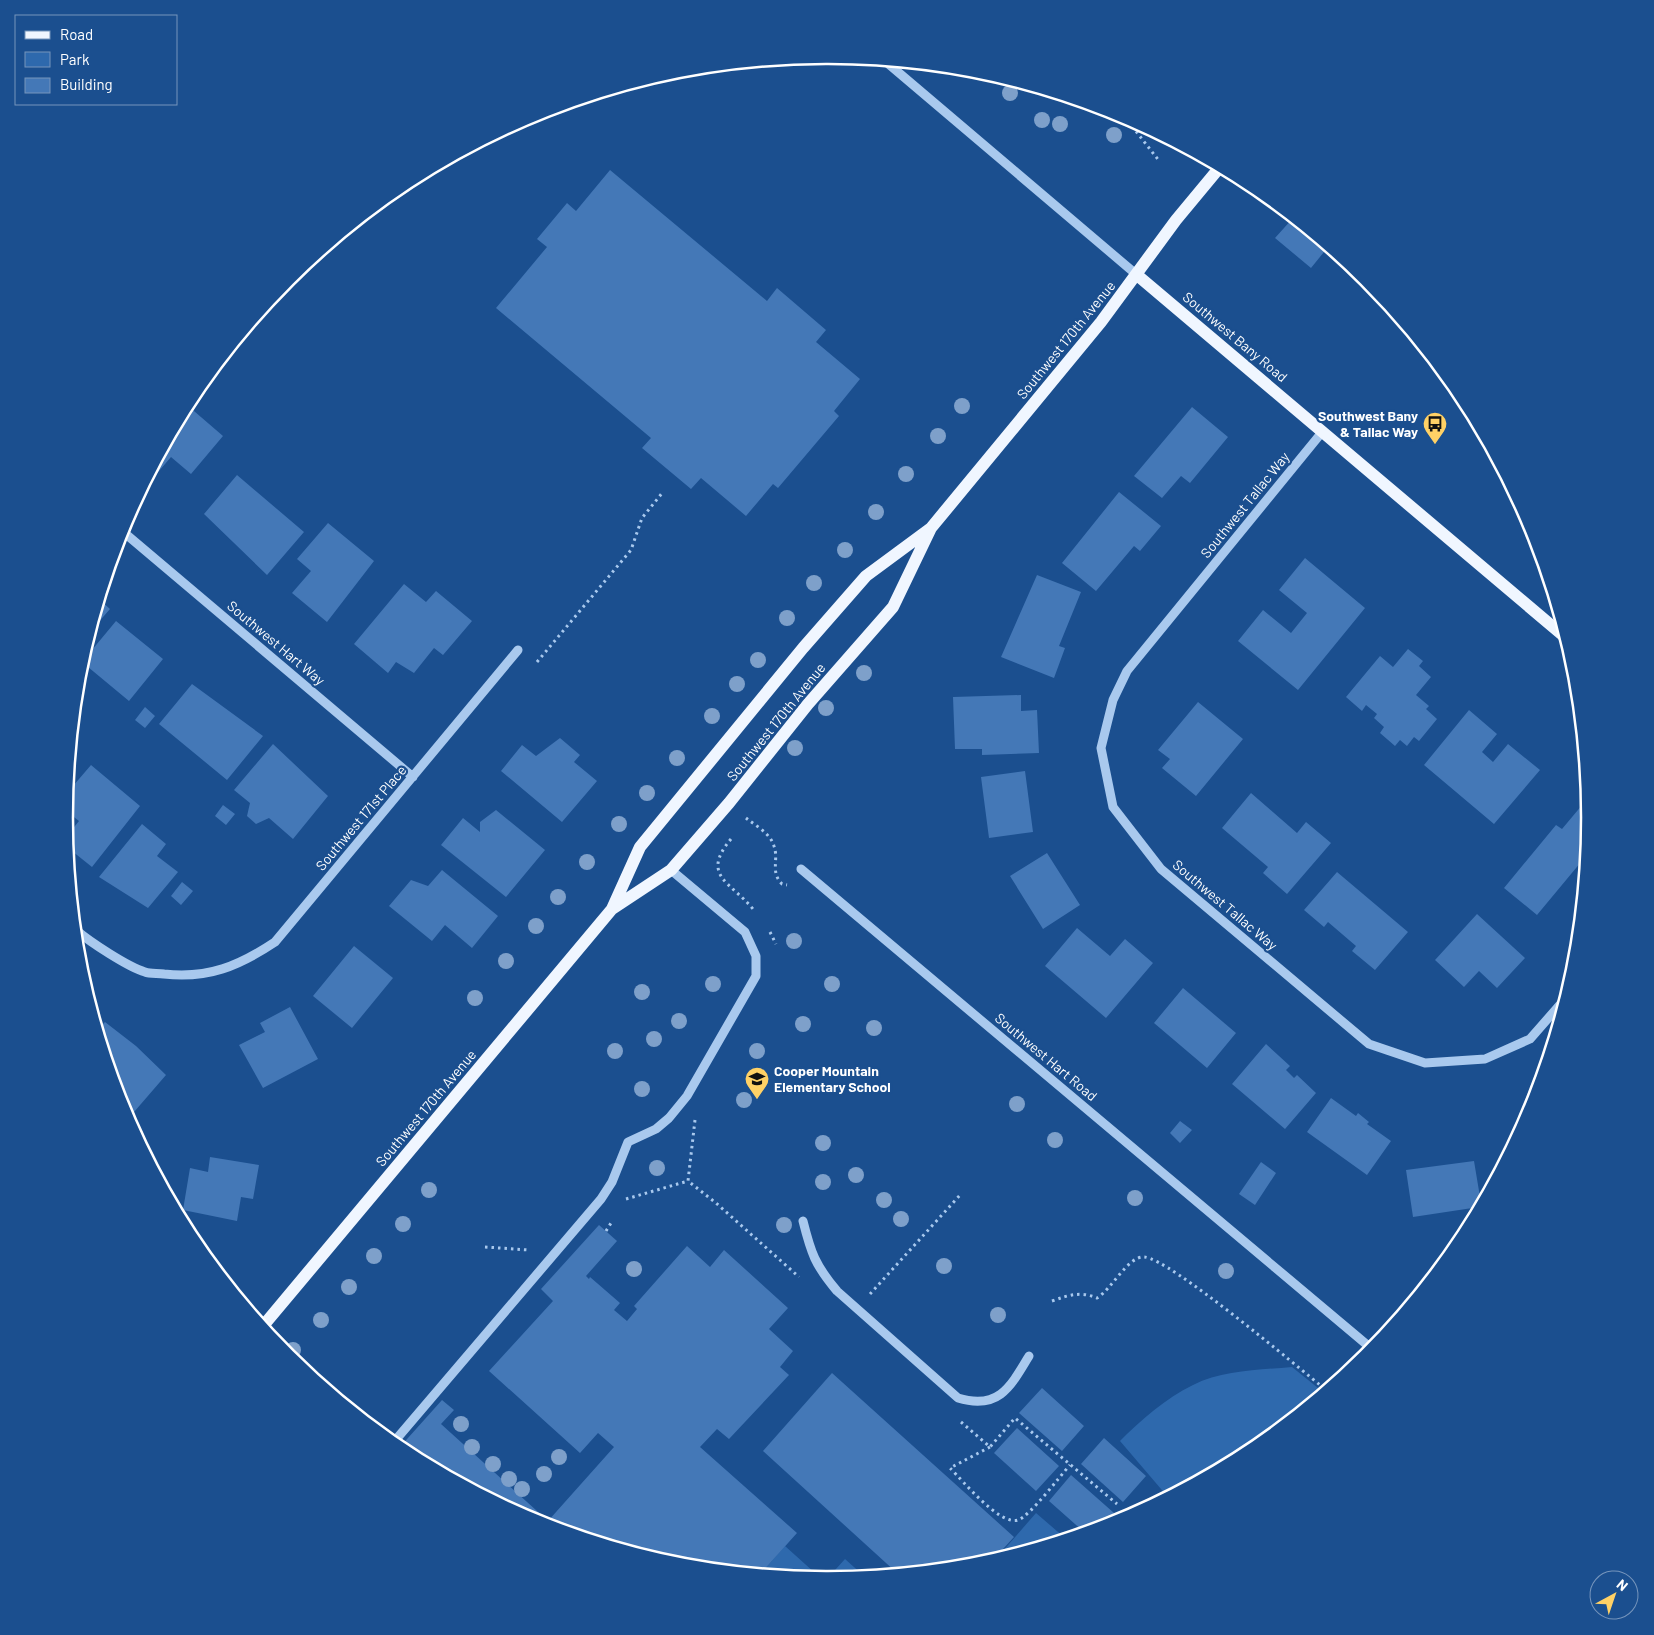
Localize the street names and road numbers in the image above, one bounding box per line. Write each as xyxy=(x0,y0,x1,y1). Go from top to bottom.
street label: Southwest 170th Avenue xyxy=(1013,277,1118,402)
street label: Southwest Bany Road xyxy=(1180,288,1291,385)
street label: Southwest Tallac Way xyxy=(1197,448,1293,561)
street label: Southwest Hart Way xyxy=(224,597,329,689)
street label: Southwest 170th Avenue xyxy=(723,659,828,784)
street label: Southwest 171st Place xyxy=(312,762,410,874)
street label: Southwest Tallac Way xyxy=(1170,856,1282,954)
street label: Southwest Hart Road xyxy=(992,1009,1101,1104)
street label: Southwest 170th Avenue xyxy=(372,1046,479,1169)

